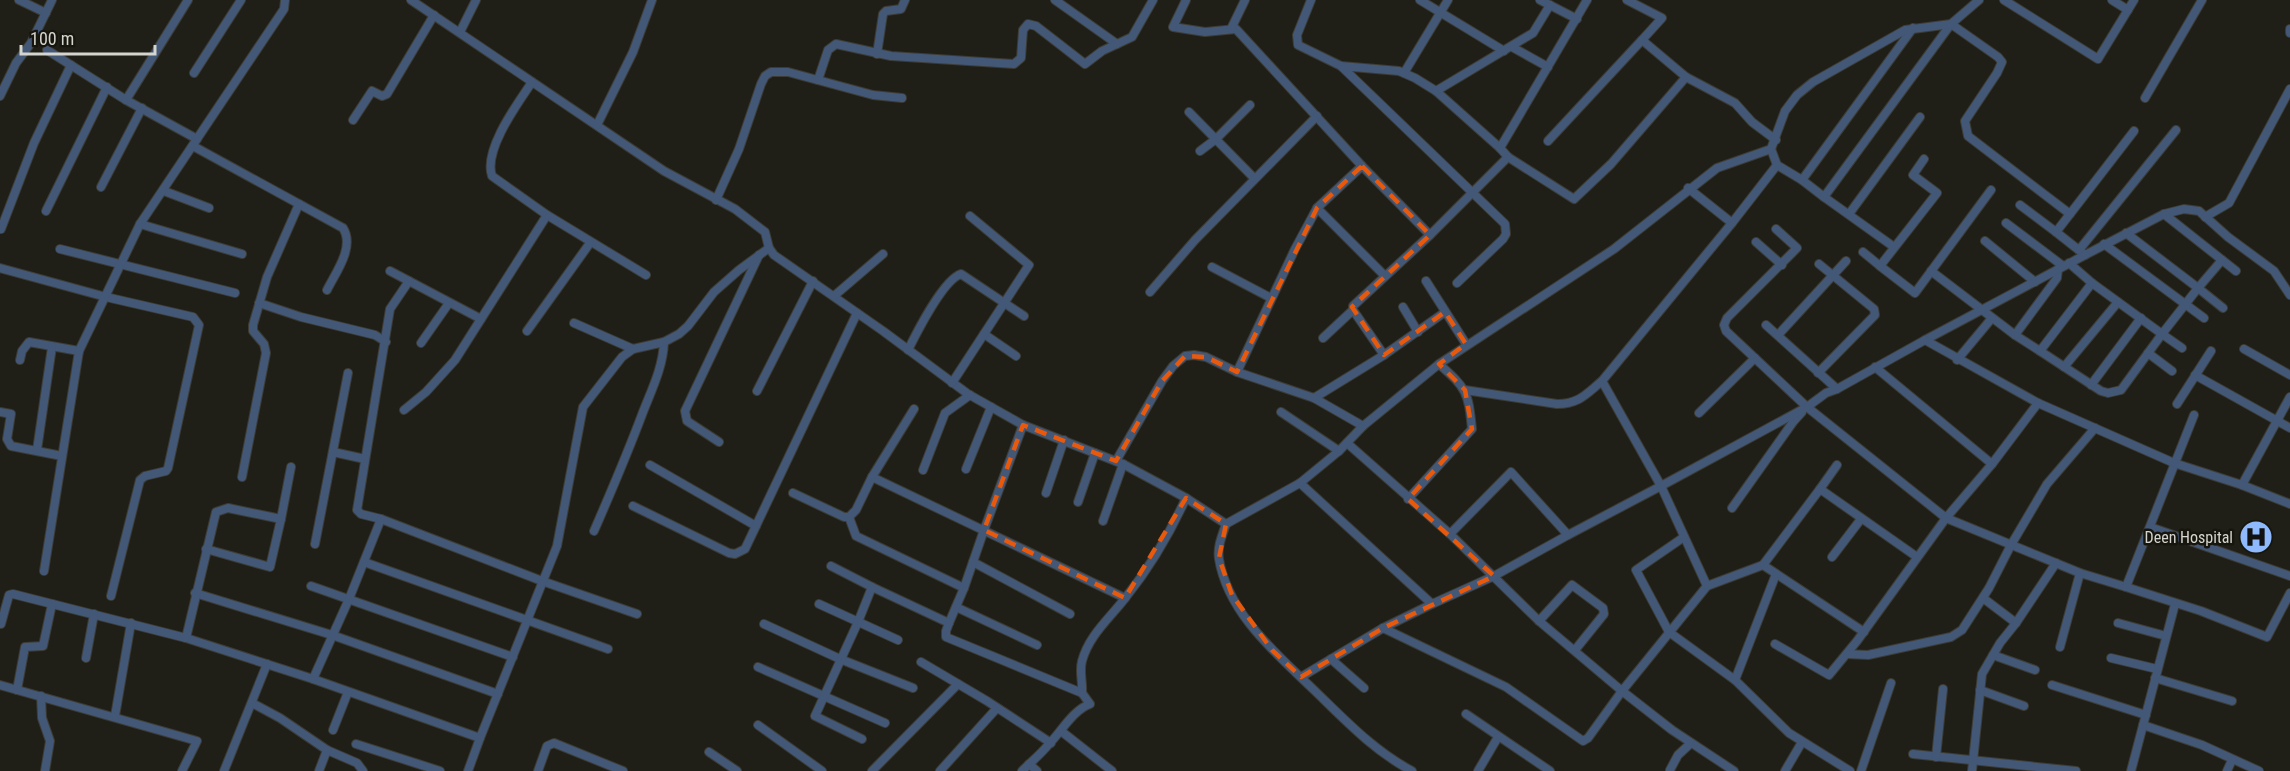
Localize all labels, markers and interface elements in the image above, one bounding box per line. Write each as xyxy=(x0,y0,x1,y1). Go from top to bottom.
scale bar xyxy=(21,18,154,56)
text: 100 m xyxy=(30,28,74,49)
hospital icon: Deen Hospital xyxy=(2238,519,2274,555)
place label: Deen Hospital xyxy=(2145,528,2233,547)

